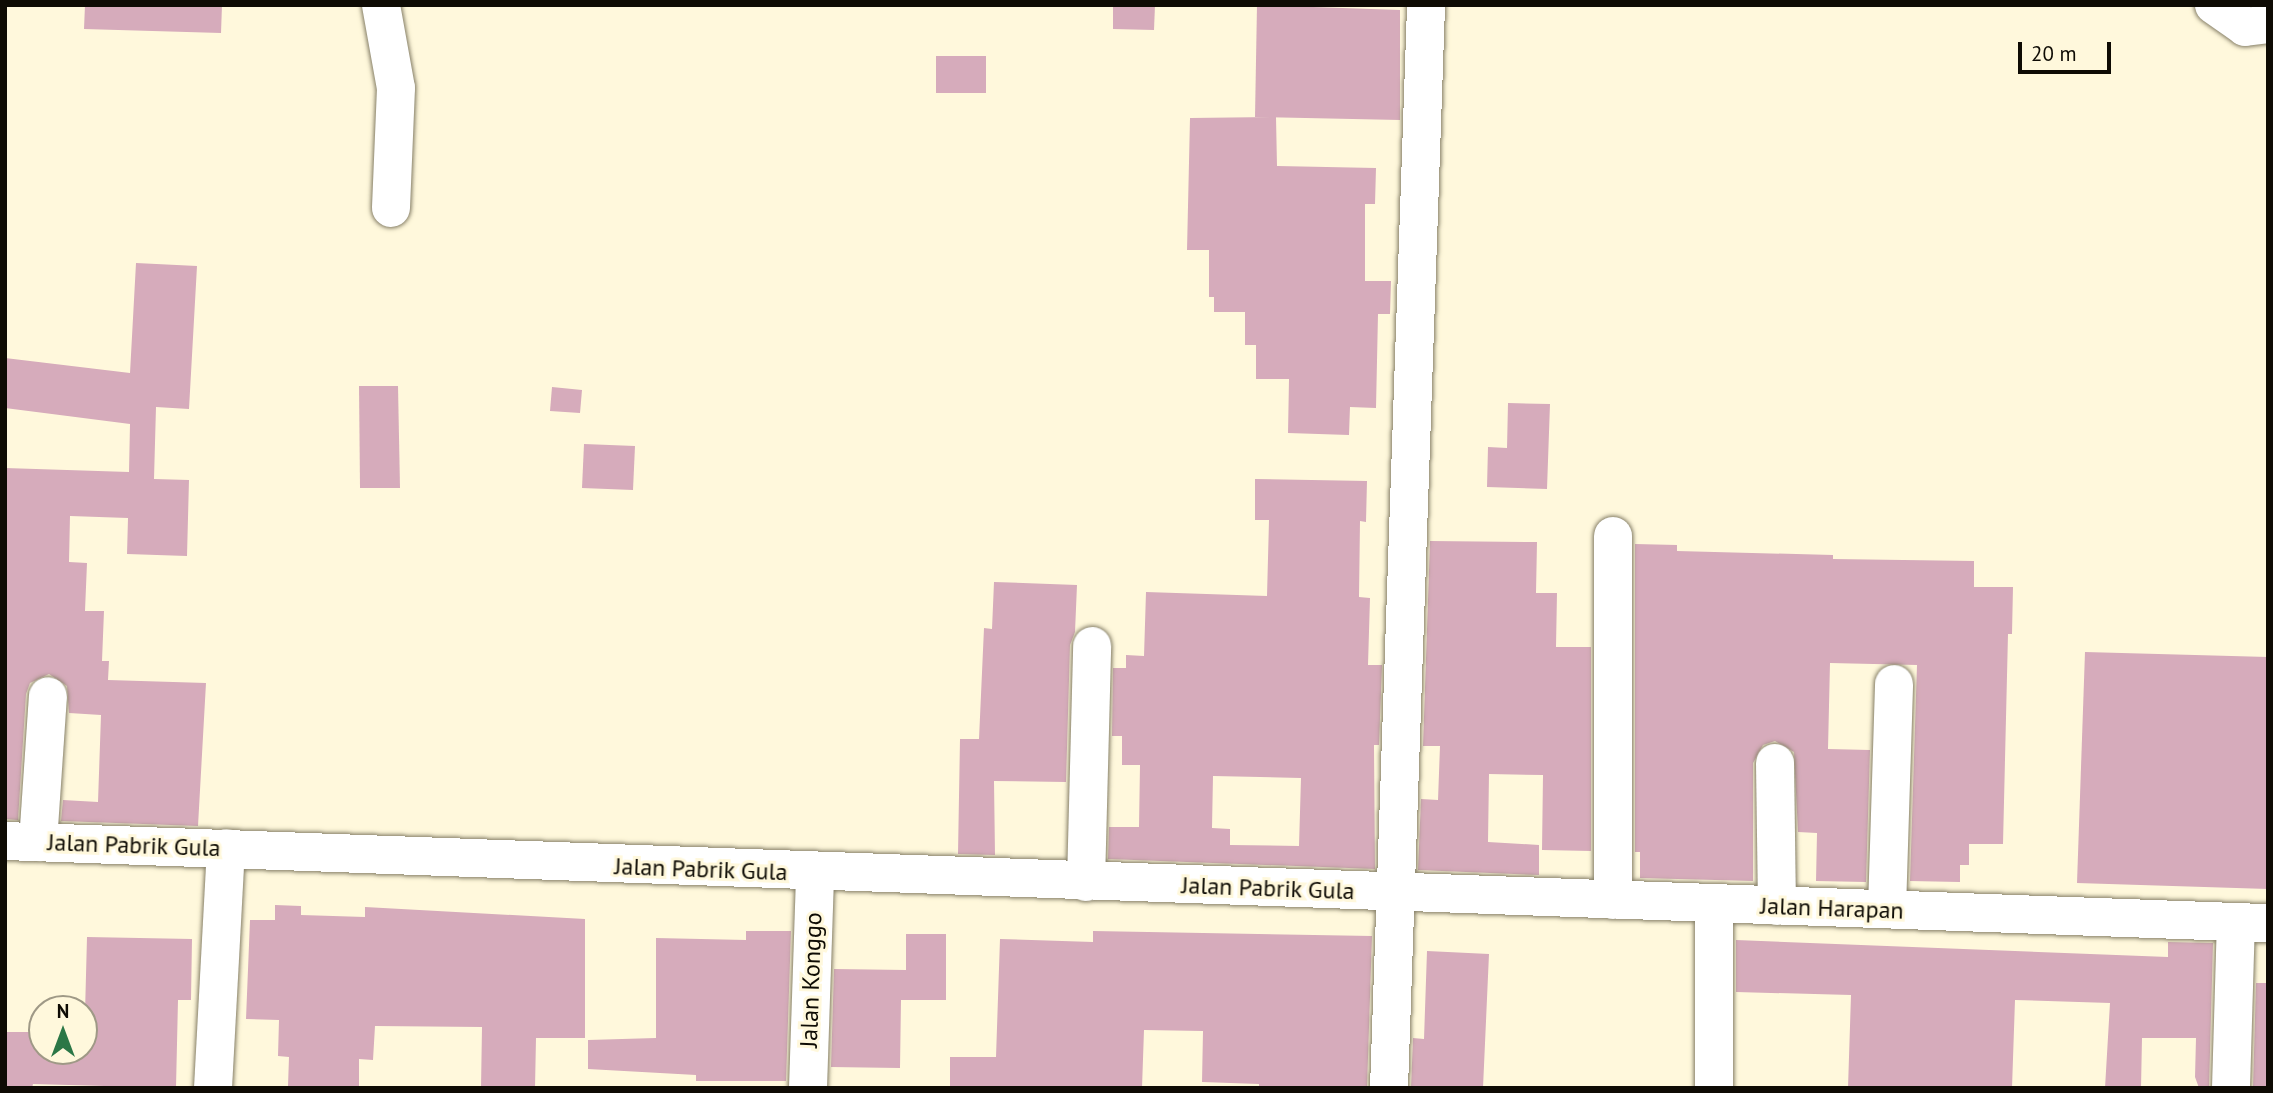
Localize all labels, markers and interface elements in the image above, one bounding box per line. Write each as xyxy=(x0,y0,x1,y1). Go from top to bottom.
scale bar xyxy=(2021,28,2114,72)
text: 20 m xyxy=(2031,40,2077,67)
street label: Jalan Pabrik Gula xyxy=(47,828,221,862)
street label: Jalan Pabrik Gula xyxy=(614,852,788,886)
street label: Jalan Pabrik Gula xyxy=(1181,871,1355,905)
street label: Jalan Harapan xyxy=(1760,891,1904,925)
street label: Jalan Konggo xyxy=(794,912,828,1048)
north arrow xyxy=(28,995,98,1065)
text: N xyxy=(57,999,69,1023)

